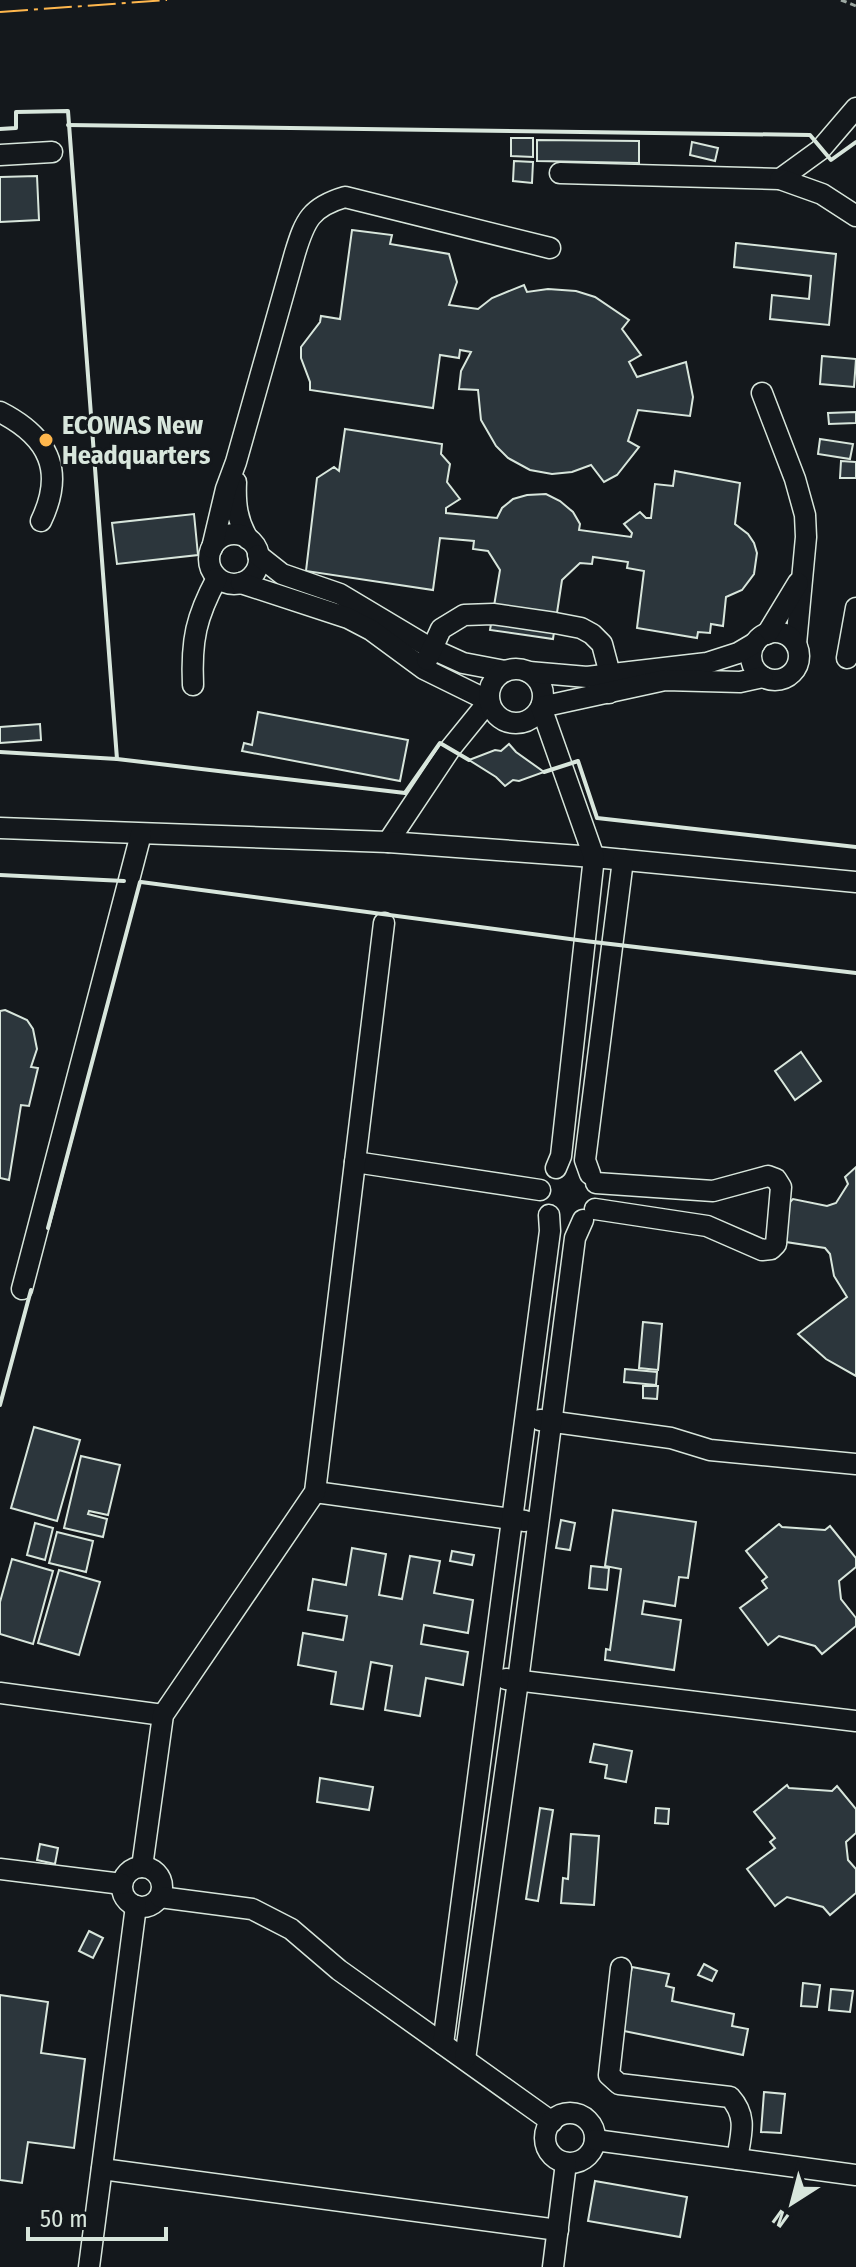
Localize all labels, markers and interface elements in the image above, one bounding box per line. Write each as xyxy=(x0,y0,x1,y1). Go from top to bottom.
place label: ECOWAS New Headquarters xyxy=(62,410,210,471)
marker: ECOWAS New Headquarters xyxy=(37,431,55,449)
north arrow xyxy=(752,2163,832,2243)
scale bar xyxy=(28,2191,166,2241)
text: N xyxy=(767,2204,794,2234)
text: 50 m xyxy=(40,2205,88,2233)

